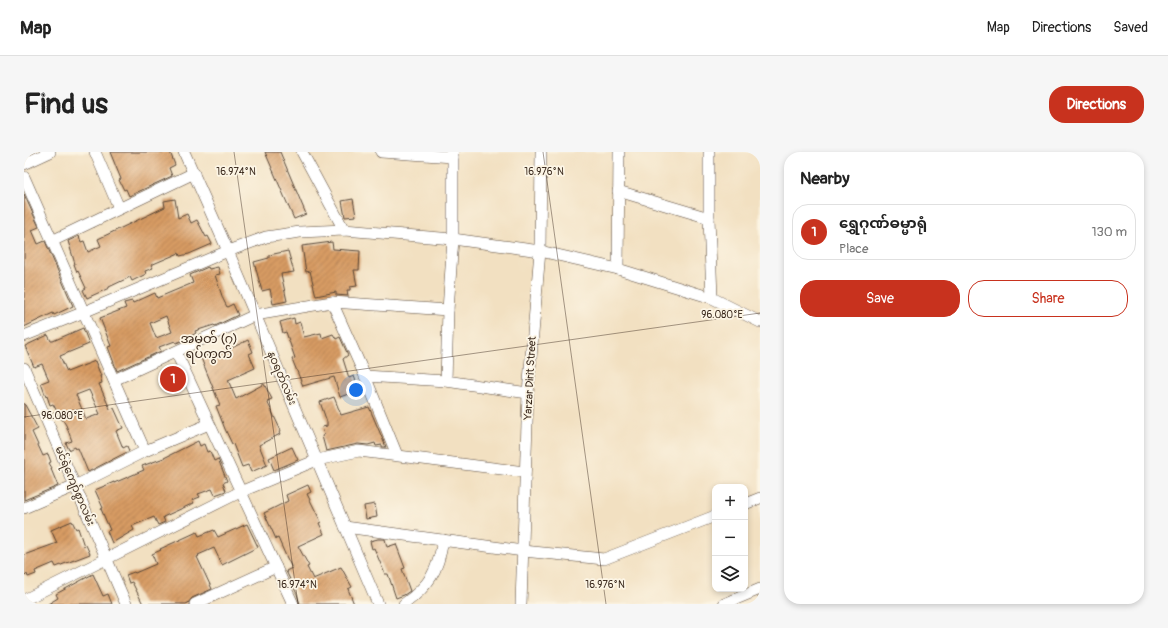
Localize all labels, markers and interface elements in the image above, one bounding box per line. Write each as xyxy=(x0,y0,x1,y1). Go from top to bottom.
text: Map xyxy=(20,16,51,40)
text: Map xyxy=(987,19,1010,36)
text: Directions xyxy=(1032,19,1091,36)
text: Saved xyxy=(1113,19,1148,36)
button: Directions xyxy=(1049,86,1144,123)
text: Find us xyxy=(24,87,108,122)
text: 16.974°N xyxy=(216,166,256,178)
text: 16.976°N xyxy=(524,166,564,178)
text: Nearby xyxy=(800,168,849,189)
text: ရွှေဂုဏ်ဓမ္မာရုံ xyxy=(839,214,927,233)
text: 1 xyxy=(811,224,817,240)
text: 130 m xyxy=(1091,224,1127,240)
text: Place xyxy=(839,241,868,257)
button: Save xyxy=(800,280,960,317)
button: Share xyxy=(968,280,1128,317)
text: 96.080°E xyxy=(701,309,743,321)
district label: အမှတ် (၇) ရပ်ကွက် xyxy=(180,330,238,364)
street label: Yarzar Dirit Street xyxy=(521,335,539,421)
street label: နဝရတ်လမ်း xyxy=(263,349,300,408)
pin: 1 xyxy=(160,364,186,394)
your location xyxy=(346,380,366,400)
text: 96.080°E xyxy=(41,410,83,422)
street label: မင်ရဲကျော်စွာလမ်း xyxy=(51,444,99,529)
map controls xyxy=(712,484,748,592)
button: + xyxy=(712,484,748,520)
button: − xyxy=(712,520,748,556)
button: layers xyxy=(712,556,748,592)
text: 16.974°N xyxy=(277,579,317,591)
text: 16.976°N xyxy=(585,579,625,591)

